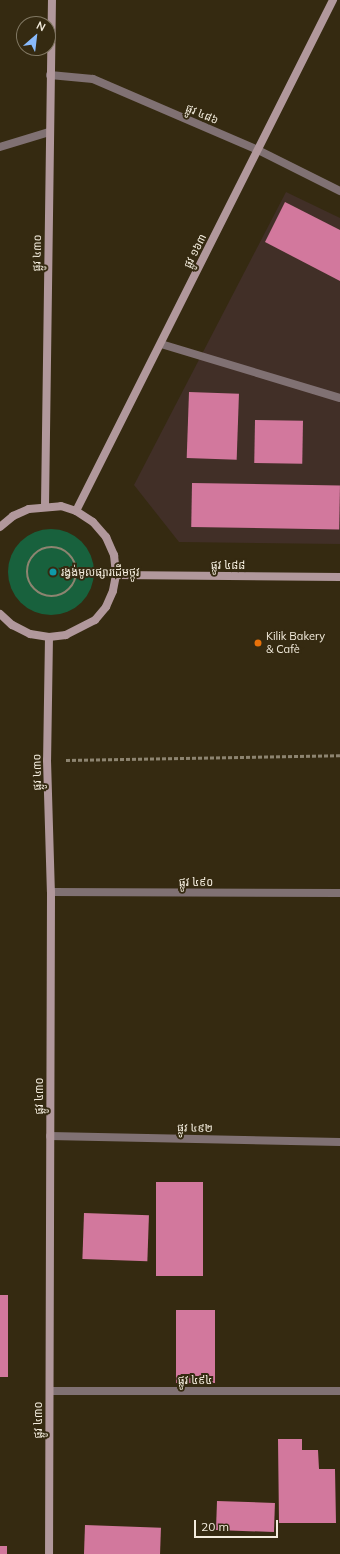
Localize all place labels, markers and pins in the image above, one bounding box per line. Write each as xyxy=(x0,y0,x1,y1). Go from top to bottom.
place label: រង្វង់មូលផ្សារដើមថ្កូវ xyxy=(61,565,140,579)
marker: រង្វង់មូលផ្សារដើមថ្កូវ xyxy=(48,567,58,577)
place label: Kilik Bakery & Cafè xyxy=(266,630,325,656)
marker: Kilik Bakery & Cafè xyxy=(253,638,263,648)

